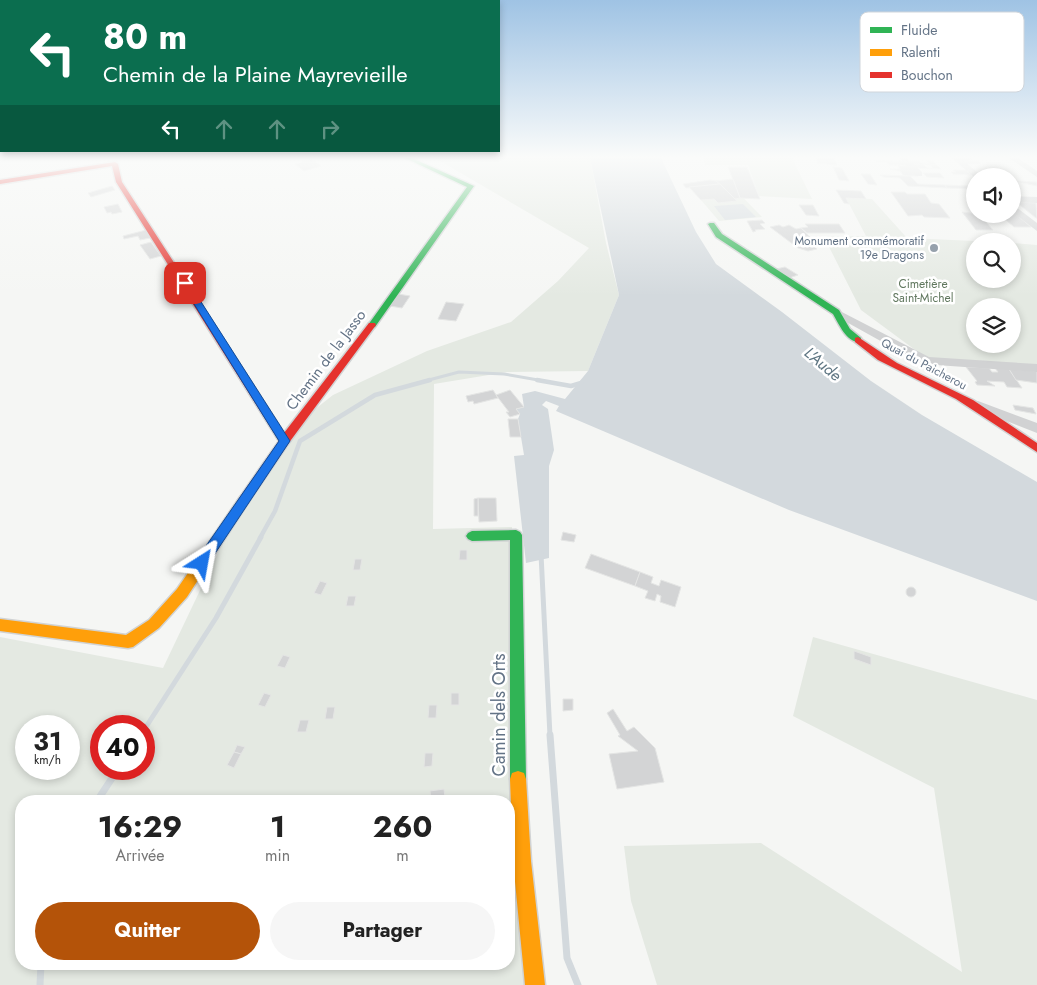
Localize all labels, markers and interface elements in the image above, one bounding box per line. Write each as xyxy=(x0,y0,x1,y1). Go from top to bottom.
text: 80 m xyxy=(103,12,187,62)
legend xyxy=(860,12,1024,92)
icon: left xyxy=(20,20,85,85)
text: Fluide xyxy=(901,20,937,40)
text: Ralenti xyxy=(901,42,940,62)
text: Chemin de la Plaine Mayrevieille xyxy=(103,58,408,90)
text: Bouchon xyxy=(901,65,953,85)
icon: left xyxy=(157,115,185,143)
icon: ahead xyxy=(210,115,238,143)
icon: ahead xyxy=(263,115,291,143)
icon: right xyxy=(316,115,344,143)
map controls xyxy=(966,168,1021,353)
button: sound xyxy=(966,168,1021,223)
place label: Monument commémoratif 19e Dragons xyxy=(794,232,925,264)
button: search xyxy=(966,233,1021,288)
marker: Monument commémoratif 19e Dragons xyxy=(928,242,940,254)
pin xyxy=(164,262,206,304)
icon: arrive xyxy=(171,269,199,297)
park label: Cimetière Saint-Michel xyxy=(893,275,954,307)
button: layers xyxy=(966,298,1021,353)
street label: Chemin de la Jasso xyxy=(281,305,371,415)
street label: Quai du Paicherou xyxy=(878,334,970,394)
water label: L'Aude xyxy=(799,342,847,386)
position arrow xyxy=(175,536,227,588)
street label: Camin dels Orts xyxy=(486,654,512,776)
speed limit sign: 40 xyxy=(90,715,155,780)
text: 31 xyxy=(33,723,62,759)
text: km/h xyxy=(34,751,61,769)
text: 16:29 xyxy=(98,805,182,848)
text: 1 xyxy=(270,805,285,848)
text: 260 xyxy=(373,805,432,848)
text: Arrivée xyxy=(116,844,165,867)
text: min xyxy=(265,844,290,867)
text: m xyxy=(396,844,409,867)
button: Quitter xyxy=(35,902,260,960)
button: Partager xyxy=(270,902,495,960)

